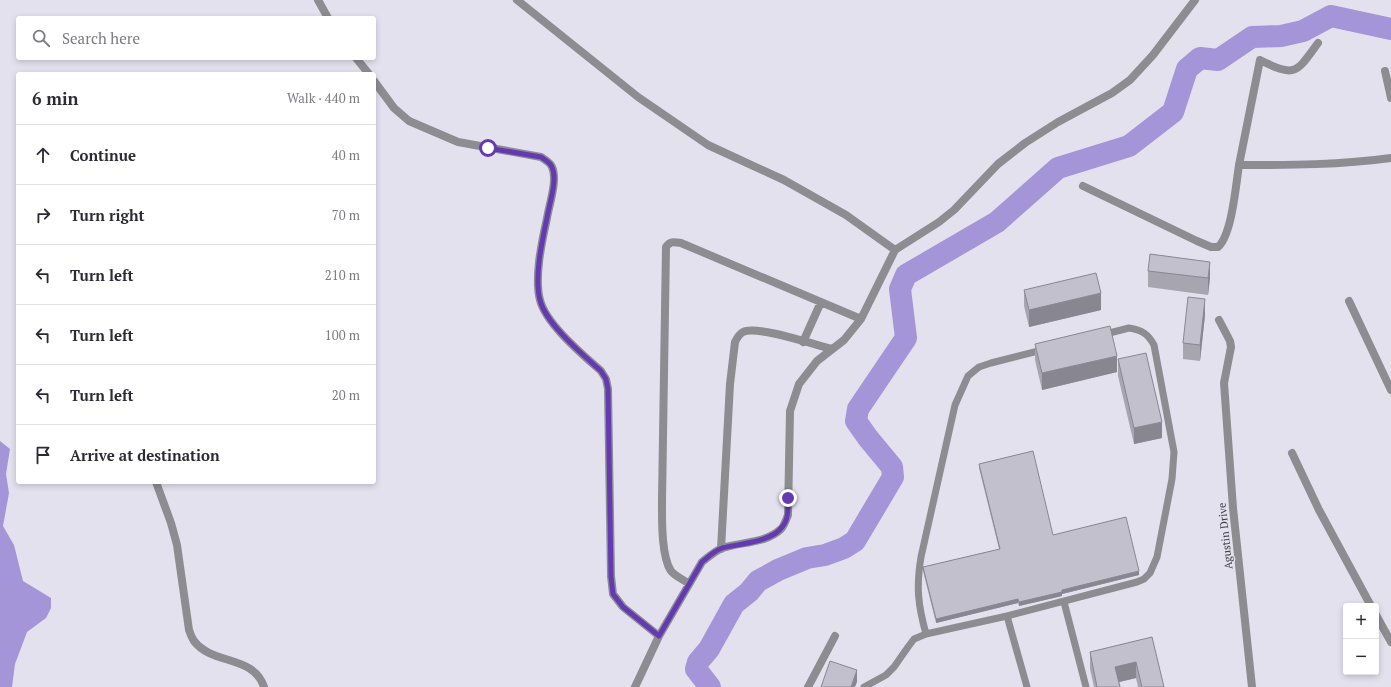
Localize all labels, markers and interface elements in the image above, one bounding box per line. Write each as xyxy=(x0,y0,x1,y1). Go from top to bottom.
search box xyxy=(16,16,376,60)
icon: search xyxy=(30,27,52,49)
text: Search here xyxy=(62,28,140,48)
text: 6 min xyxy=(32,87,79,110)
text: Walk · 440 m xyxy=(287,89,360,107)
route start xyxy=(479,139,497,157)
icon: ahead xyxy=(32,144,54,166)
text: Continue xyxy=(70,145,136,165)
text: 40 m xyxy=(332,146,360,164)
icon: right xyxy=(32,204,54,226)
text: Turn right xyxy=(70,205,145,225)
text: 70 m xyxy=(332,206,360,224)
icon: left xyxy=(32,264,54,286)
text: Turn left xyxy=(70,265,134,285)
text: 210 m xyxy=(325,266,360,284)
icon: left xyxy=(32,324,54,346)
text: Turn left xyxy=(70,325,134,345)
text: 100 m xyxy=(325,326,360,344)
icon: left xyxy=(32,384,54,406)
text: Turn left xyxy=(70,385,134,405)
text: 20 m xyxy=(332,386,360,404)
icon: arrive xyxy=(32,444,54,466)
text: Arrive at destination xyxy=(70,445,220,465)
route end xyxy=(779,489,797,507)
street label: Agustin Drive xyxy=(1214,502,1235,570)
map controls xyxy=(1343,603,1379,675)
button: + xyxy=(1343,603,1379,639)
button: − xyxy=(1343,639,1379,675)

